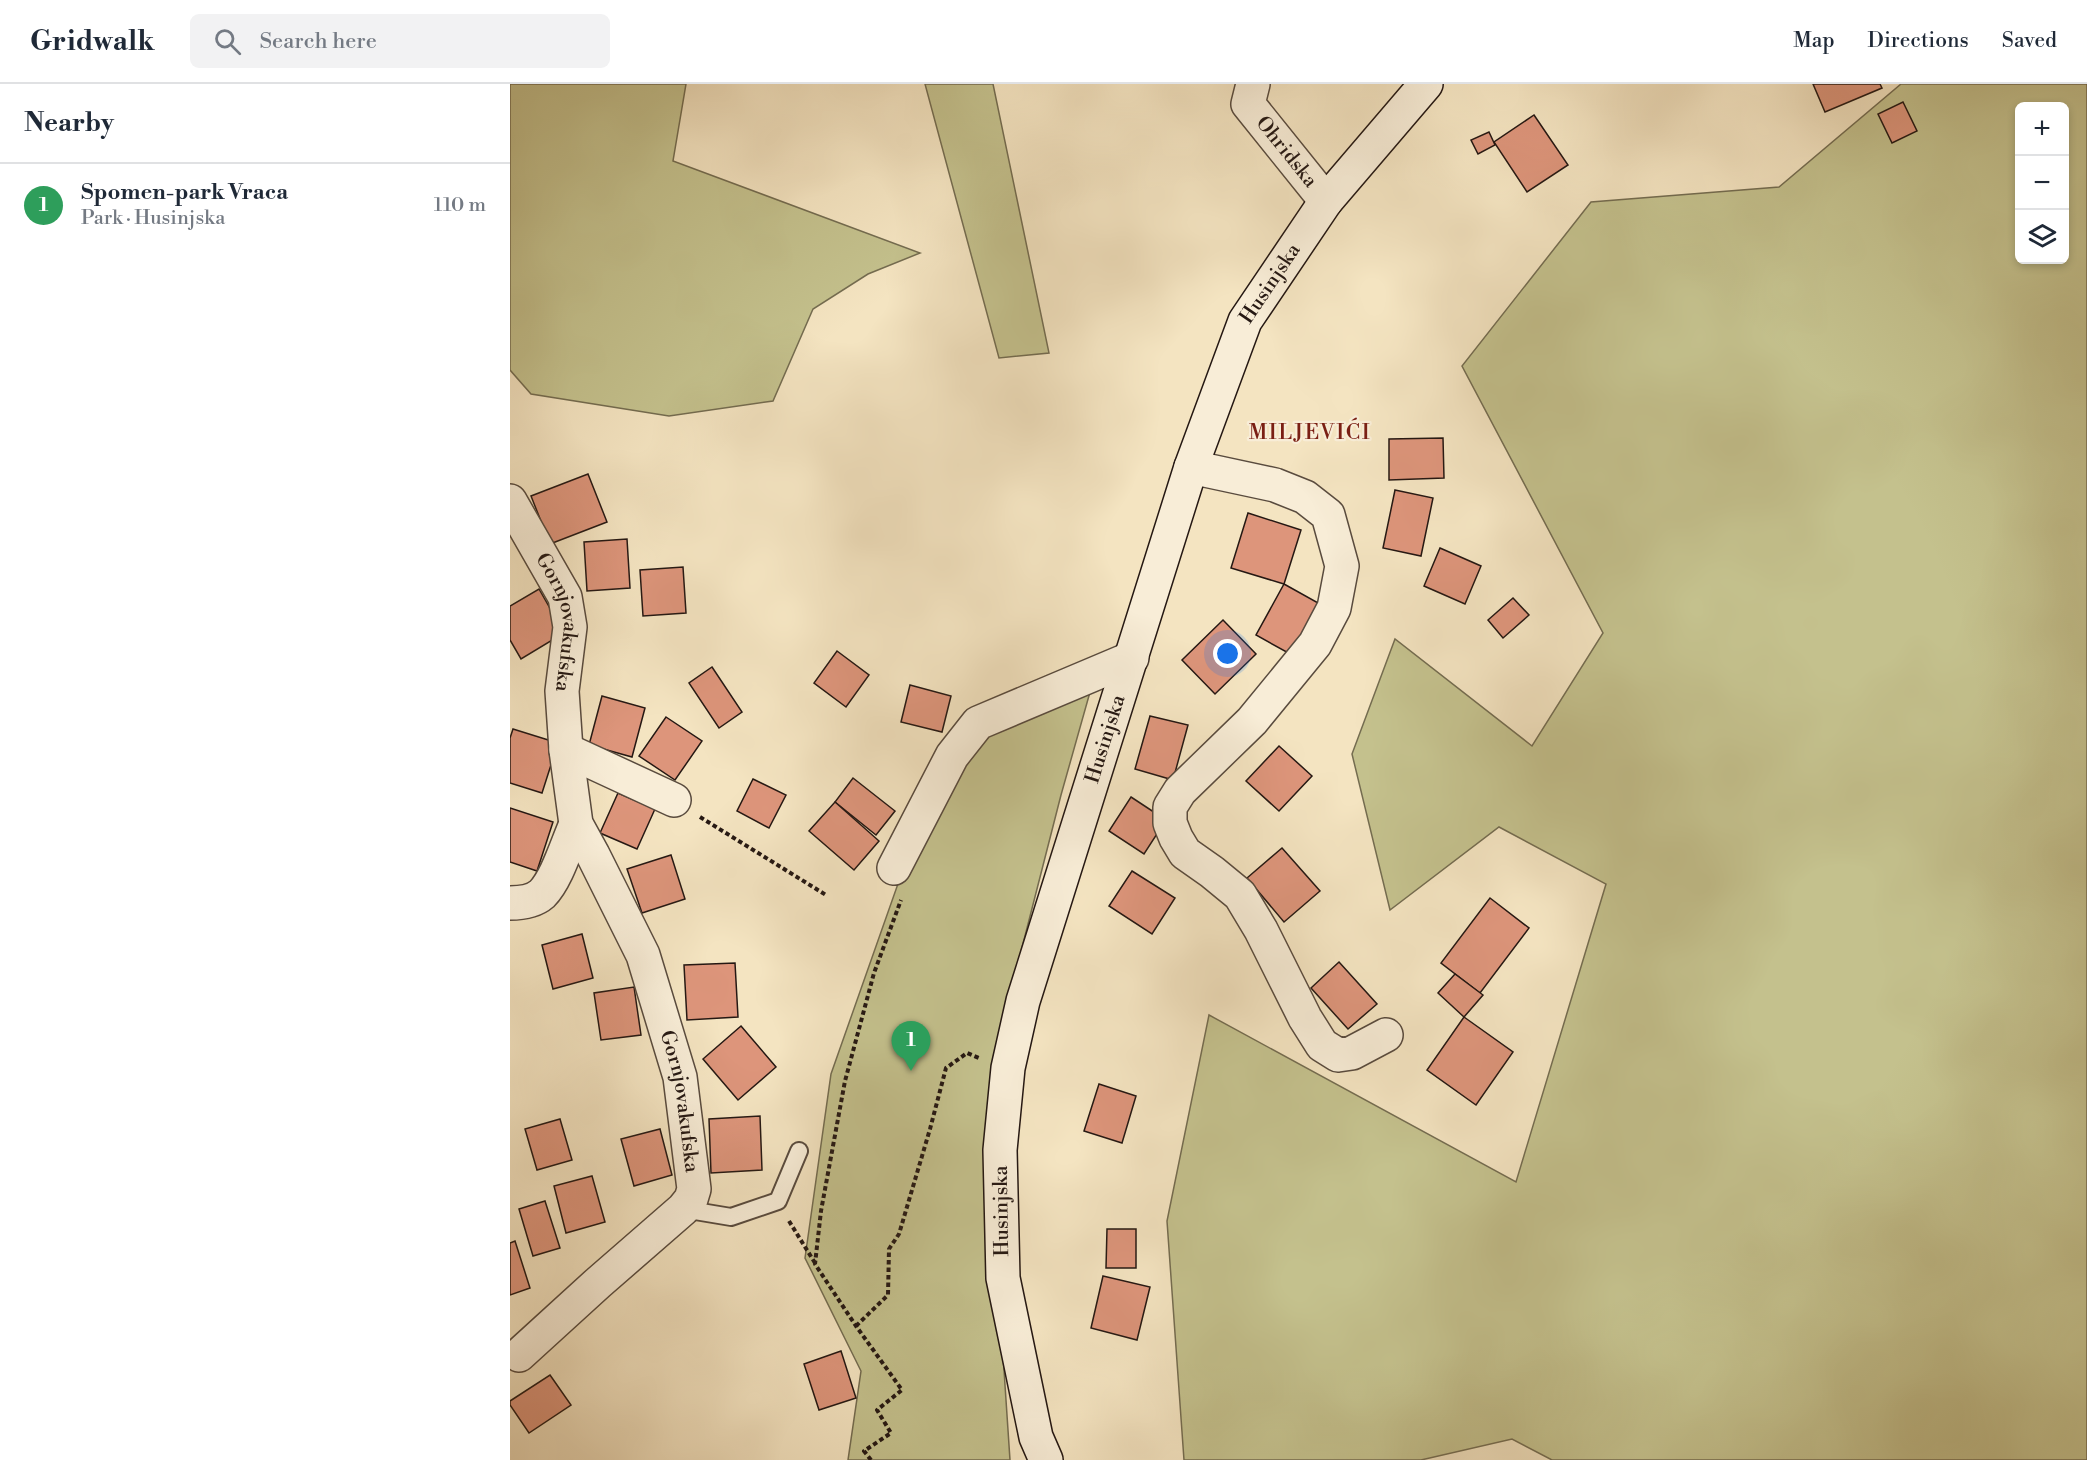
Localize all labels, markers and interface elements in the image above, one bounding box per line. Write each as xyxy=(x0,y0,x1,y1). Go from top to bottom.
search box xyxy=(190,14,610,68)
text: Gridwalk xyxy=(30,24,154,59)
icon: search xyxy=(211,25,244,58)
text: Search here xyxy=(259,28,377,55)
text: Map xyxy=(1793,28,1835,54)
text: Directions xyxy=(1868,28,1969,54)
text: Saved xyxy=(2002,28,2057,54)
map controls xyxy=(2015,102,2069,264)
button: + xyxy=(2015,102,2069,156)
text: Nearby xyxy=(24,107,114,139)
street label: Ohridska xyxy=(1250,111,1323,193)
button: − xyxy=(2015,156,2069,210)
text: Spomen-park Vraca xyxy=(81,179,288,206)
text: 1 xyxy=(39,193,48,218)
text: 110 m xyxy=(434,193,486,218)
text: Park · Husinjska xyxy=(81,206,225,231)
button: layers xyxy=(2015,210,2069,264)
street label: Husinjska xyxy=(1234,238,1307,329)
district label: MILJEVIĆI xyxy=(1249,417,1371,446)
street label: Gornjovakufska xyxy=(530,548,583,694)
your location xyxy=(1213,639,1242,668)
street label: Husinjska xyxy=(1080,691,1131,787)
pin: 1 xyxy=(892,1022,930,1071)
street label: Gornjovakufska xyxy=(654,1027,704,1175)
street label: Husinjska xyxy=(989,1164,1015,1257)

